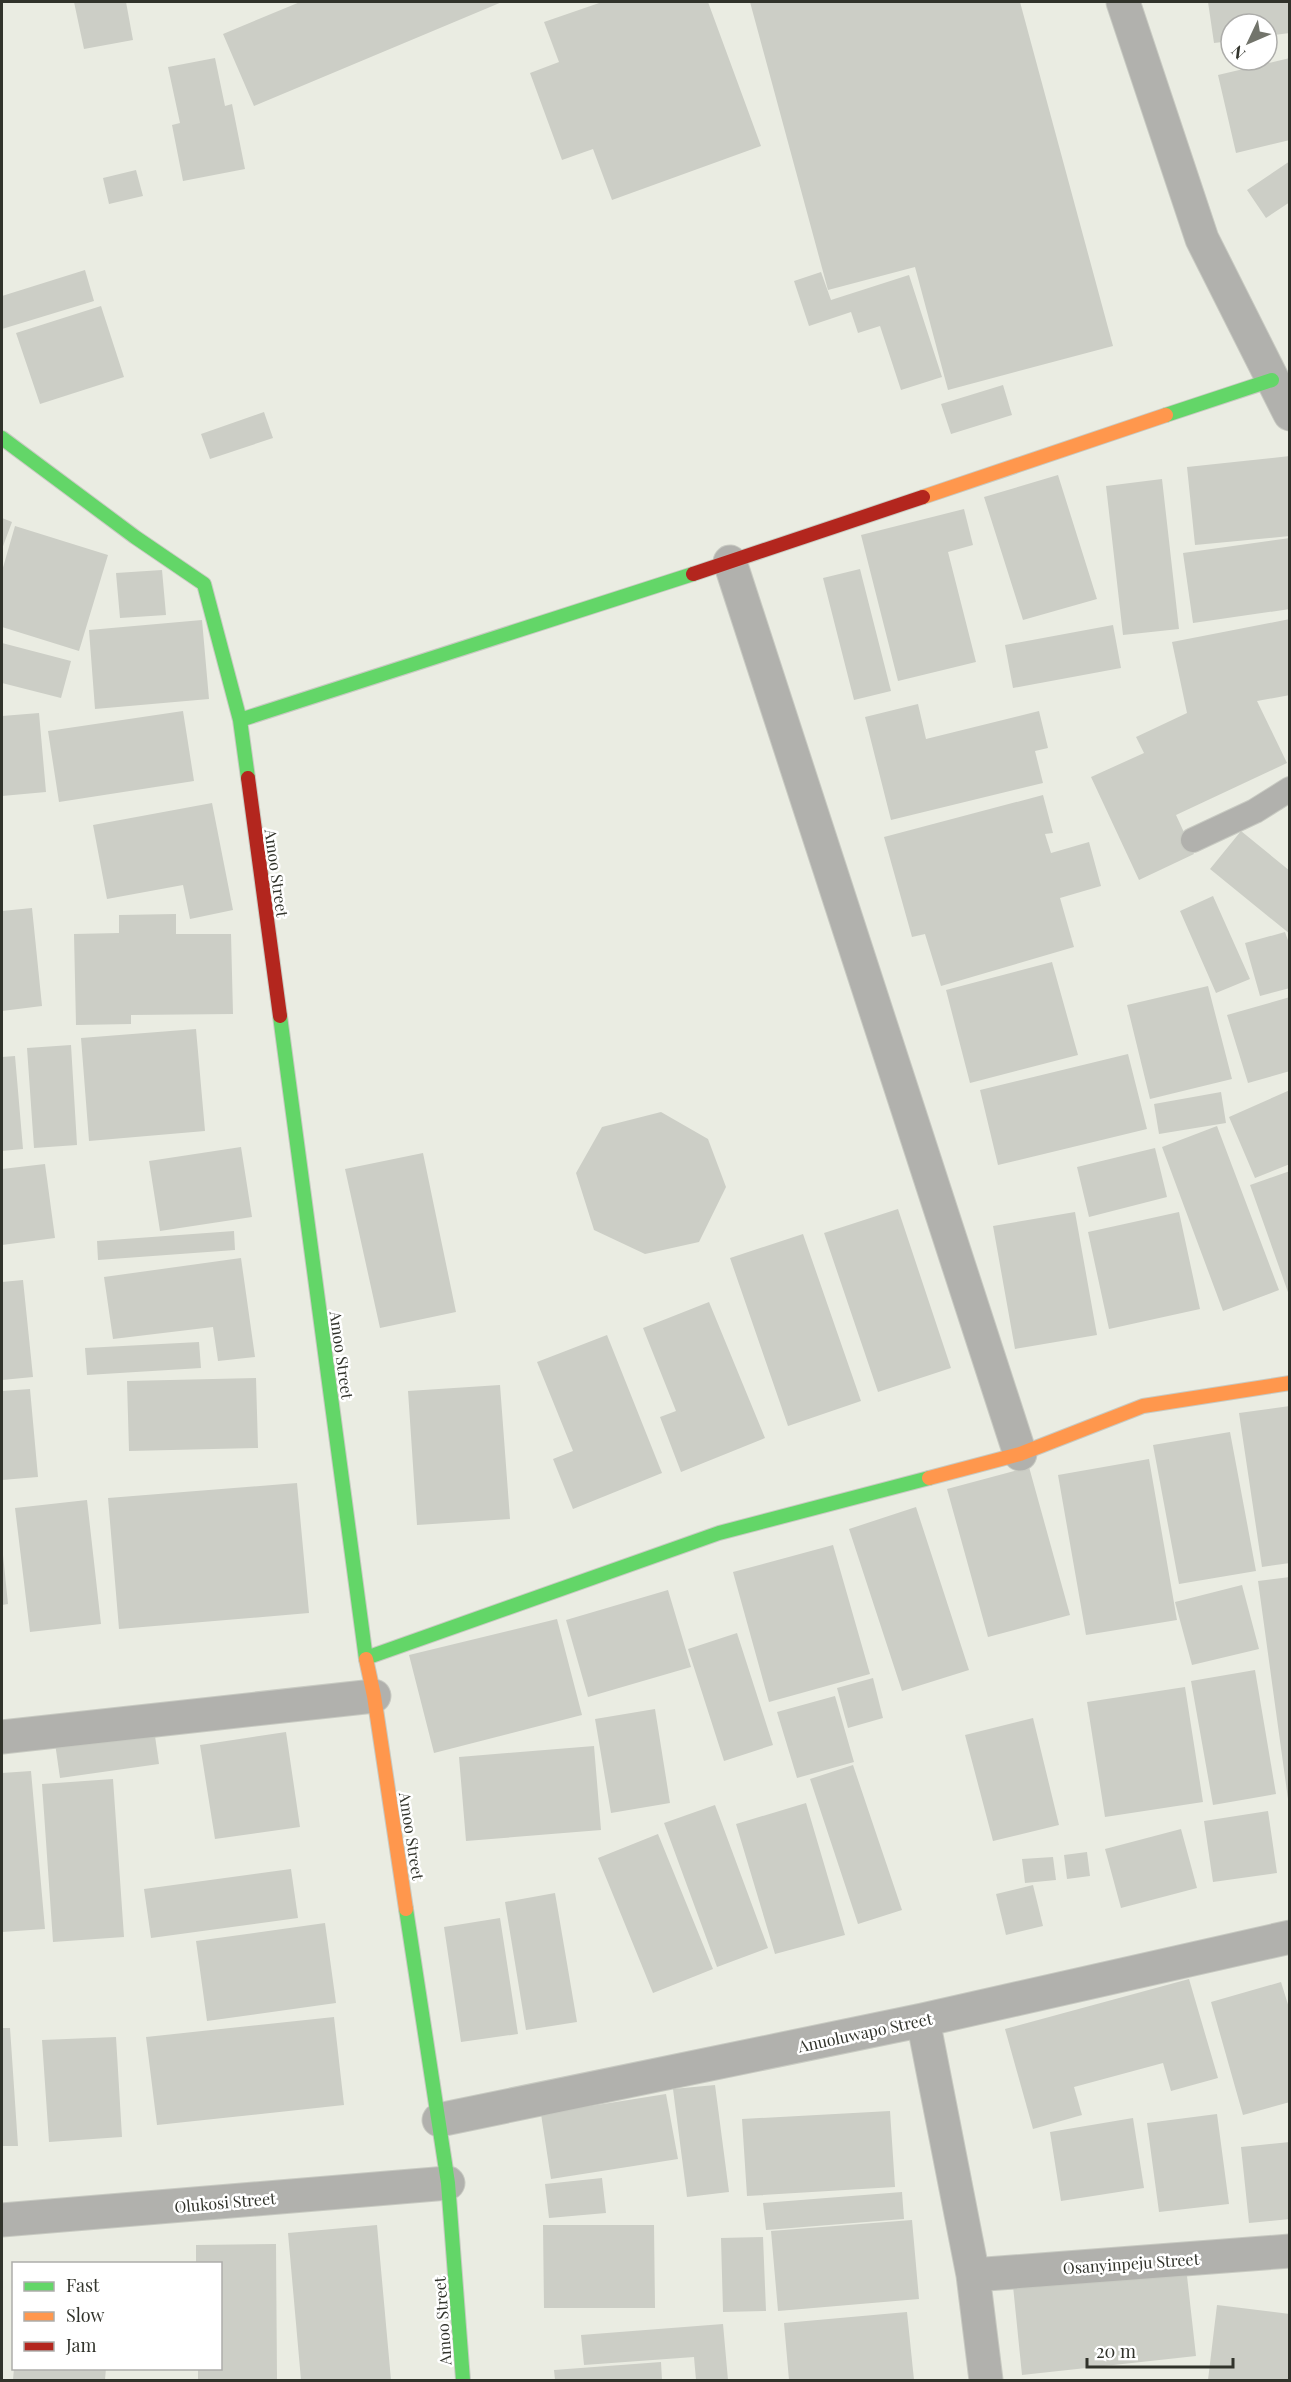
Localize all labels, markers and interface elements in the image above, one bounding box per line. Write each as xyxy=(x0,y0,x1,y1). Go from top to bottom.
north arrow xyxy=(1219,12,1279,72)
text: N xyxy=(1226,41,1249,64)
street label: Amoo Street xyxy=(260,827,294,919)
street label: Amoo Street xyxy=(325,1309,359,1401)
street label: Amoo Street xyxy=(395,1790,429,1882)
street label: Anuoluwapo Street xyxy=(795,2007,934,2057)
street label: Olukosi Street xyxy=(174,2187,277,2217)
street label: Osanyinpeju Street xyxy=(1062,2248,1200,2278)
legend xyxy=(12,2262,222,2370)
text: Fast xyxy=(66,2273,100,2297)
street label: Amoo Street xyxy=(428,2276,456,2367)
text: Slow xyxy=(66,2303,104,2327)
scale bar xyxy=(1087,2331,1232,2369)
text: Jam xyxy=(65,2333,96,2357)
text: 20 m xyxy=(1096,2339,1136,2363)

